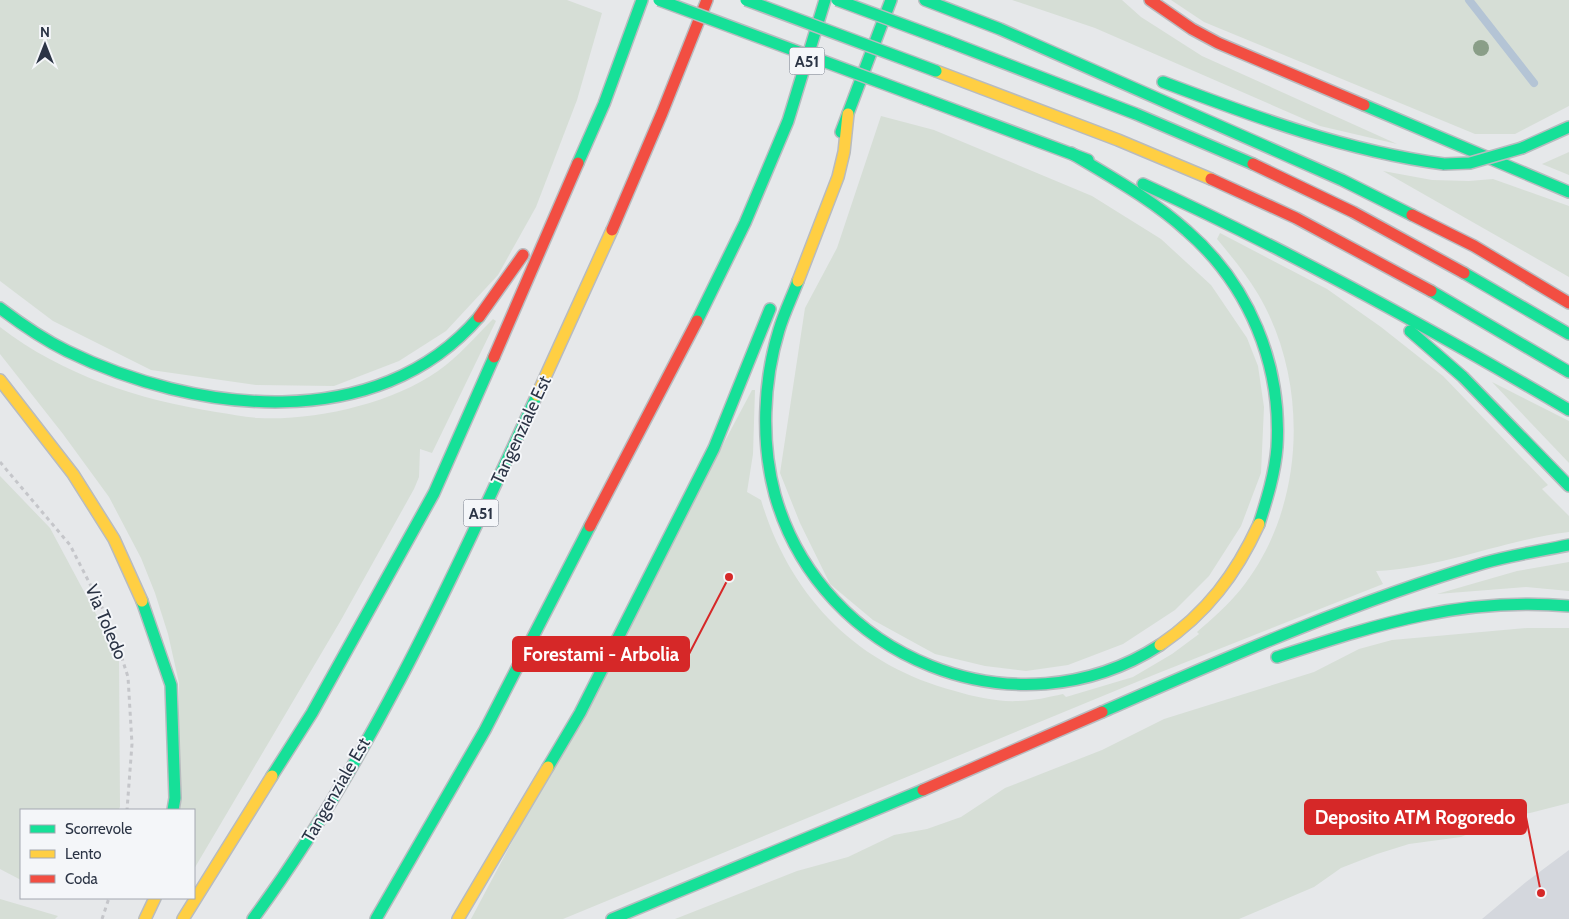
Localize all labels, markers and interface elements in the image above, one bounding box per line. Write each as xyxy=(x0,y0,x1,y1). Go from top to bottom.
north arrow xyxy=(20,20,70,70)
text: N xyxy=(40,23,50,41)
road number: A51 xyxy=(790,48,824,74)
street label: Tangenziale Est xyxy=(486,372,556,488)
road number: A51 xyxy=(464,499,498,526)
street label: Via Toledo xyxy=(80,581,132,663)
callout: Forestami - Arbolia xyxy=(513,637,689,671)
text: Forestami - Arbolia xyxy=(523,643,680,666)
street label: Tangenziale Est xyxy=(297,734,375,846)
callout: Deposito ATM Rogoredo xyxy=(1305,800,1526,834)
text: Deposito ATM Rogoredo xyxy=(1315,806,1515,829)
legend xyxy=(20,809,195,899)
text: Scorrevole xyxy=(65,820,133,838)
text: Lento xyxy=(65,845,102,863)
text: Coda xyxy=(65,870,99,888)

